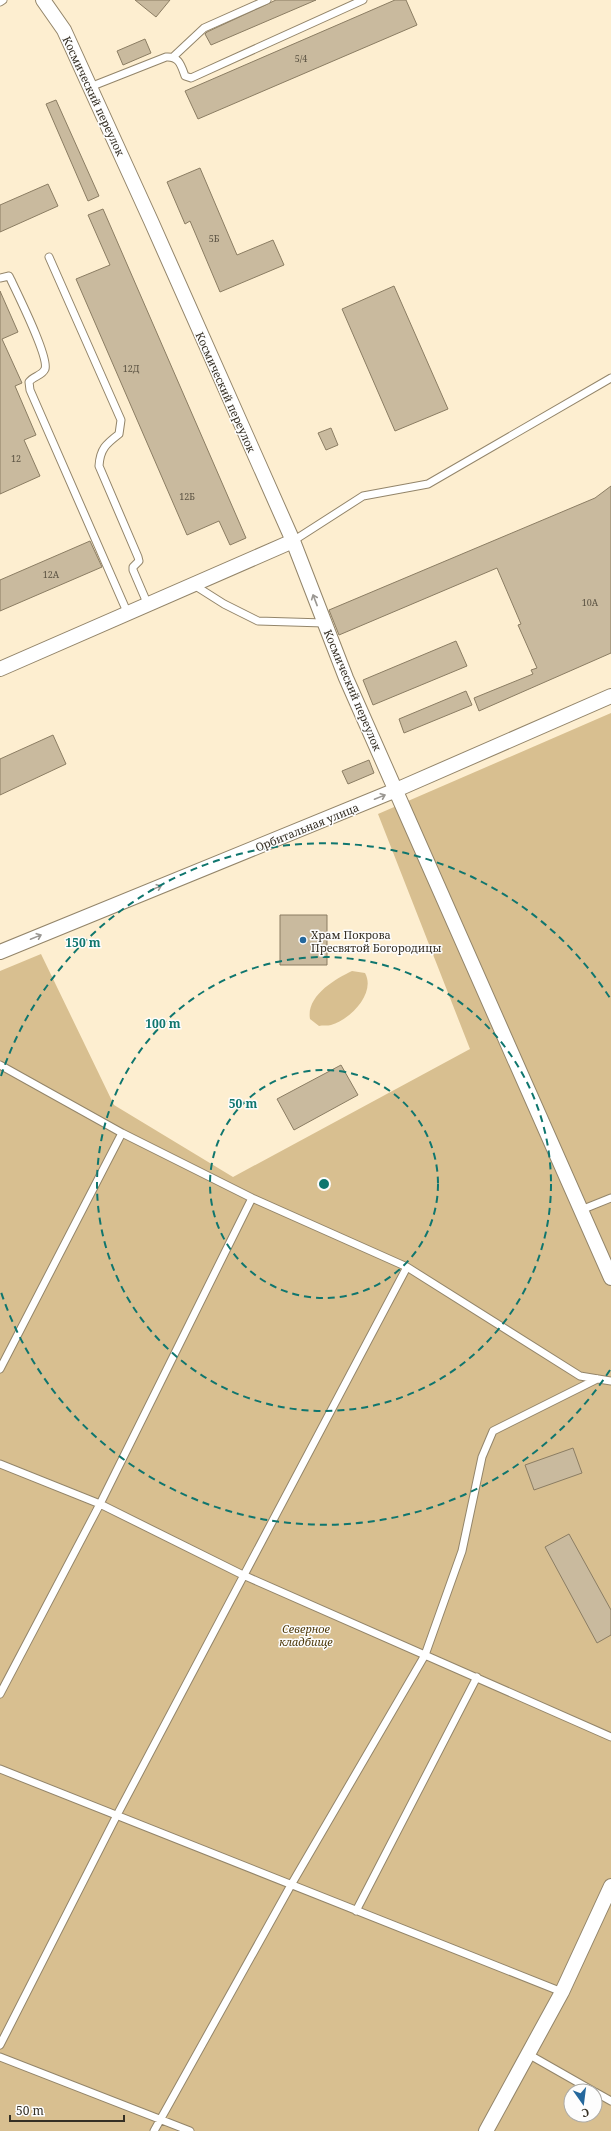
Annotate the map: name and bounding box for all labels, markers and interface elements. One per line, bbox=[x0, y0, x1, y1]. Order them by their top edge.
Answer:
street label: Космический переулок bbox=[60, 34, 129, 159]
house number: 5/4 bbox=[295, 52, 307, 65]
house number: 5Б bbox=[209, 232, 220, 245]
street label: Космический переулок bbox=[193, 329, 260, 455]
house number: 12Д bbox=[123, 362, 140, 375]
house number: 12 bbox=[11, 452, 21, 465]
house number: 12Б bbox=[179, 490, 195, 503]
house number: 12А bbox=[43, 568, 60, 581]
one-way arrow bbox=[311, 594, 319, 606]
house number: 10А bbox=[582, 596, 599, 609]
street label: Космический переулок bbox=[321, 627, 386, 753]
one-way arrow bbox=[374, 792, 386, 800]
street label: Орбитальная улица bbox=[253, 799, 361, 855]
one-way arrow bbox=[150, 884, 162, 892]
place label: Храм Покрова Пресвятой Богородицы bbox=[311, 927, 442, 955]
one-way arrow bbox=[30, 933, 42, 941]
text: 150 m bbox=[65, 934, 101, 951]
marker: Храм Покрова Пресвятой Богородицы bbox=[298, 935, 308, 945]
text: 100 m bbox=[145, 1015, 181, 1032]
text: 50 m bbox=[229, 1095, 257, 1112]
centre of rings bbox=[317, 1177, 331, 1191]
park label: Северное кладбище bbox=[279, 1621, 333, 1649]
north arrow bbox=[563, 2083, 603, 2123]
scale bar bbox=[10, 2097, 124, 2123]
text: 50 m bbox=[16, 2102, 44, 2119]
text: С bbox=[580, 2105, 591, 2121]

